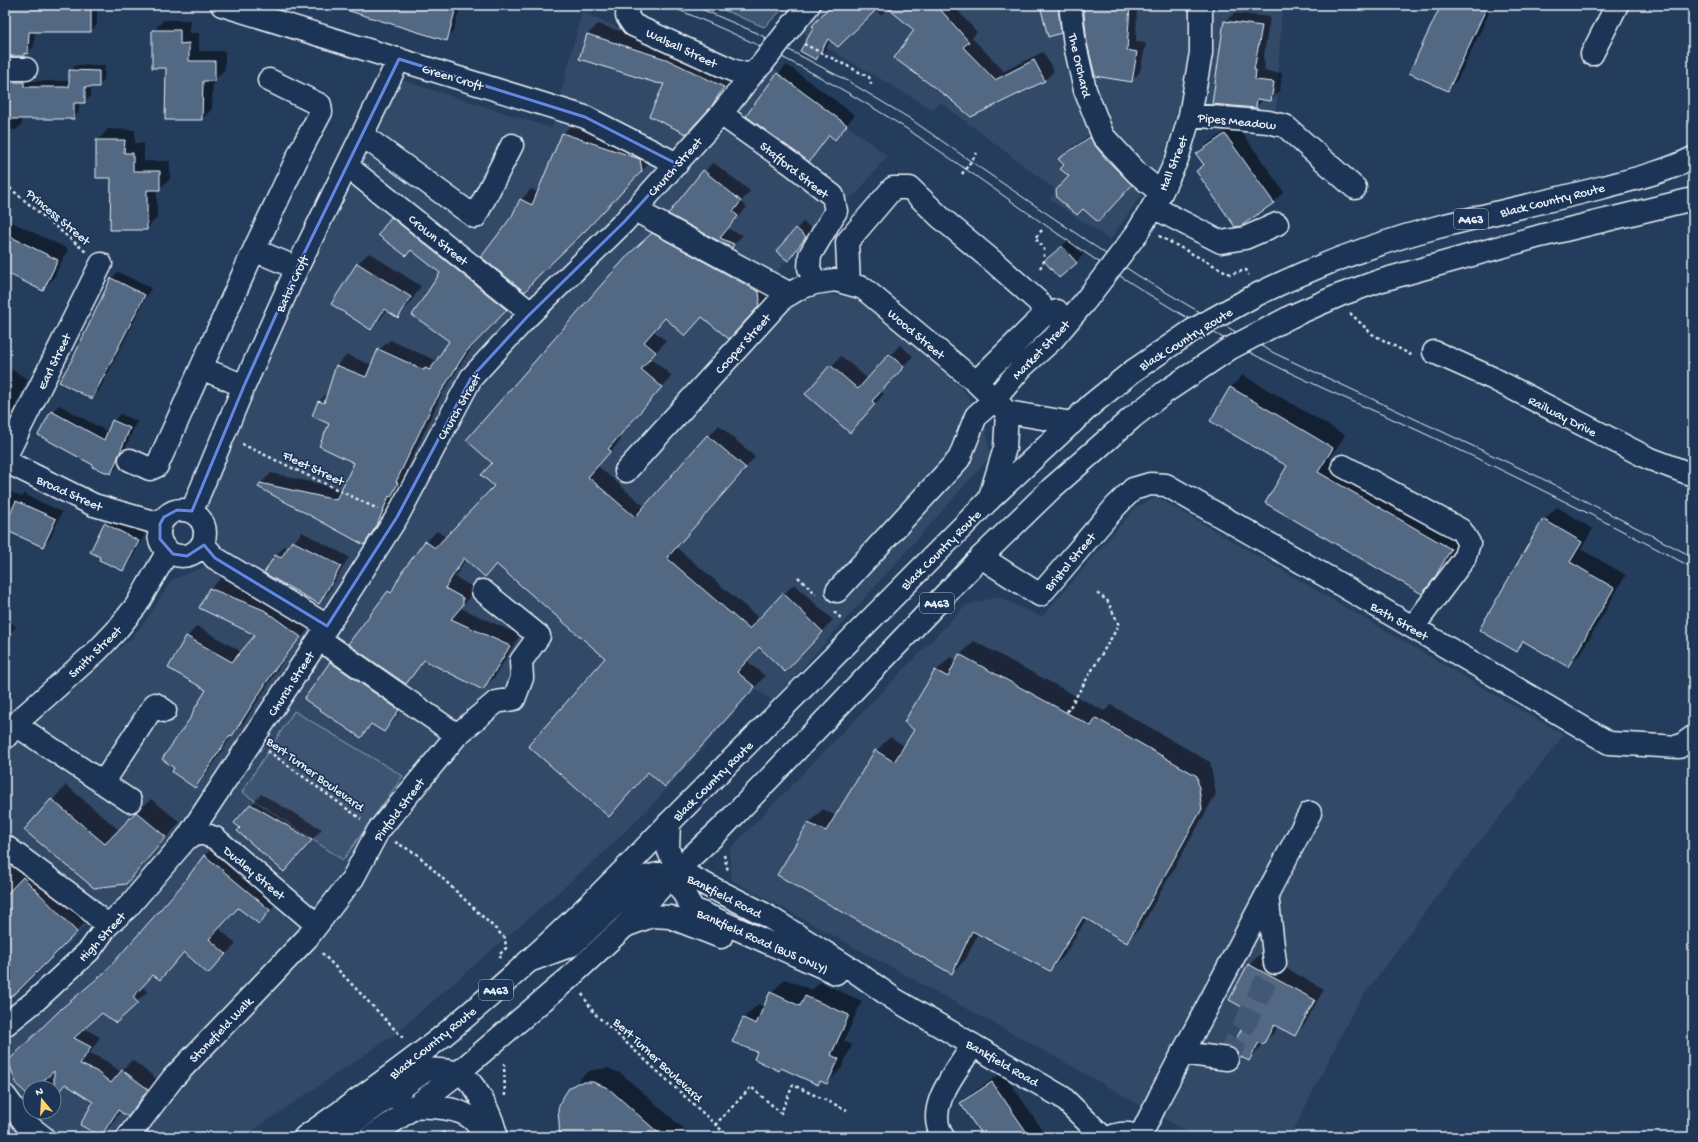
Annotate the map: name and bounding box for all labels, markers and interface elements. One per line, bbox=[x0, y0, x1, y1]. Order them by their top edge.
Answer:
street label: Walsall Street bbox=[643, 26, 720, 73]
street label: The Orchard bbox=[1064, 31, 1093, 100]
street label: Green Croft bbox=[420, 62, 486, 95]
street label: Pipes Meadow bbox=[1196, 111, 1276, 134]
street label: Hall Street bbox=[1156, 133, 1193, 194]
street label: Church Street bbox=[646, 134, 707, 200]
street label: Stafford Street bbox=[756, 139, 832, 204]
street label: Black Country Route bbox=[1498, 181, 1607, 222]
street label: Princess Street bbox=[21, 186, 94, 250]
road number: A463 bbox=[1454, 209, 1488, 229]
street label: Crown Street bbox=[405, 212, 472, 271]
street label: Batch Croft bbox=[273, 252, 314, 316]
street label: Black Country Route bbox=[1136, 305, 1236, 375]
street label: Wood Street bbox=[884, 307, 948, 364]
street label: Cooper Street bbox=[713, 310, 776, 378]
street label: Market Street bbox=[1010, 317, 1075, 383]
street label: Earl Street bbox=[35, 330, 76, 393]
street label: Church Street bbox=[435, 370, 486, 443]
street label: Railway Drive bbox=[1525, 394, 1599, 441]
street label: Fleet Street bbox=[279, 448, 348, 491]
street label: Broad Street bbox=[33, 473, 106, 516]
street label: Black Country Route bbox=[898, 507, 985, 595]
street label: Bristol Street bbox=[1042, 529, 1101, 596]
road number: A463 bbox=[920, 593, 954, 613]
street label: Bath Street bbox=[1366, 599, 1432, 645]
street label: Smith Street bbox=[66, 623, 127, 682]
street label: Church Street bbox=[266, 648, 319, 719]
street label: Bert Turner Boulevard bbox=[262, 734, 367, 816]
street label: Black Country Route bbox=[670, 738, 757, 826]
street label: Pinfold Street bbox=[371, 775, 430, 846]
street label: Dudley Street bbox=[219, 843, 289, 905]
street label: Bankfield Road bbox=[683, 872, 765, 923]
street label: Bankfield Road (BUS ONLY) bbox=[693, 906, 830, 978]
street label: High Street bbox=[76, 909, 131, 966]
road number: A463 bbox=[479, 980, 513, 1000]
street label: Stonefield Walk bbox=[187, 994, 258, 1067]
street label: Black Country Route bbox=[386, 1004, 480, 1084]
street label: Bert Turner Boulevard bbox=[609, 1015, 706, 1107]
street label: Bankfield Road bbox=[962, 1037, 1042, 1092]
north arrow bbox=[22, 1080, 62, 1120]
text: N bbox=[34, 1086, 45, 1099]

